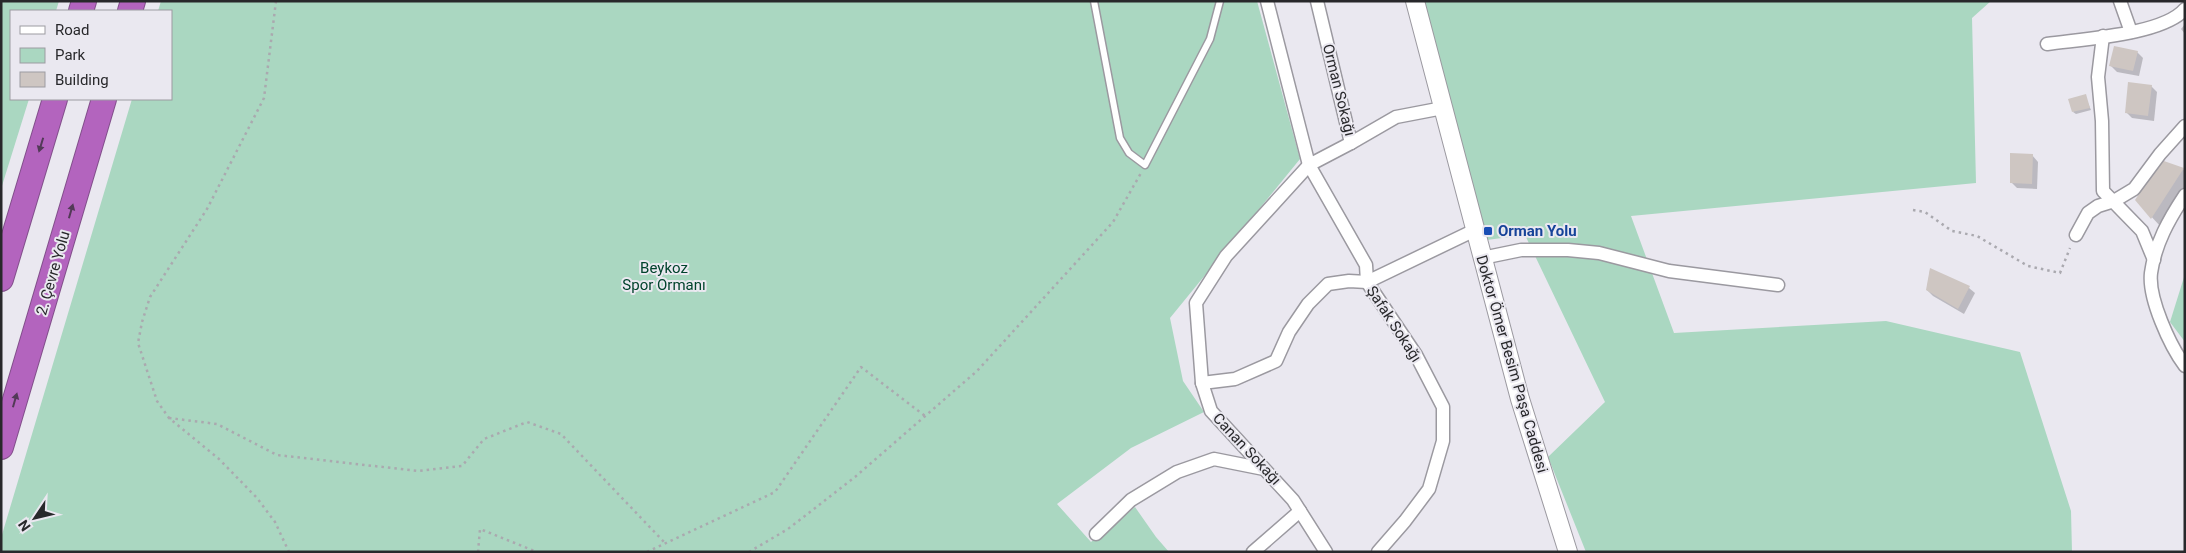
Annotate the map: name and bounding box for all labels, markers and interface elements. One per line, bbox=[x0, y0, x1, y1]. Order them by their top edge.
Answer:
legend bbox=[10, 10, 172, 100]
text: Road bbox=[55, 21, 89, 39]
street label: Orman Sokağı bbox=[1319, 42, 1359, 138]
text: Park bbox=[55, 46, 86, 64]
text: Building bbox=[55, 71, 109, 89]
one-way arrow bbox=[36, 138, 44, 153]
one-way arrow bbox=[67, 203, 75, 218]
place label: Orman Yolu bbox=[1498, 222, 1577, 240]
marker: Orman Yolu bbox=[1482, 225, 1494, 237]
street label: 2. Çevre Yolu bbox=[32, 229, 74, 317]
street label: Doktor Ömer Besim Paşa Caddesi bbox=[1472, 253, 1552, 475]
park label: Beykoz Spor Ormanı bbox=[622, 259, 706, 294]
street label: Şafak Sokağı bbox=[1363, 283, 1425, 365]
one-way arrow bbox=[11, 393, 19, 408]
street label: Canan Sokağı bbox=[1209, 409, 1285, 489]
north arrow bbox=[10, 493, 60, 543]
text: N bbox=[15, 517, 34, 534]

